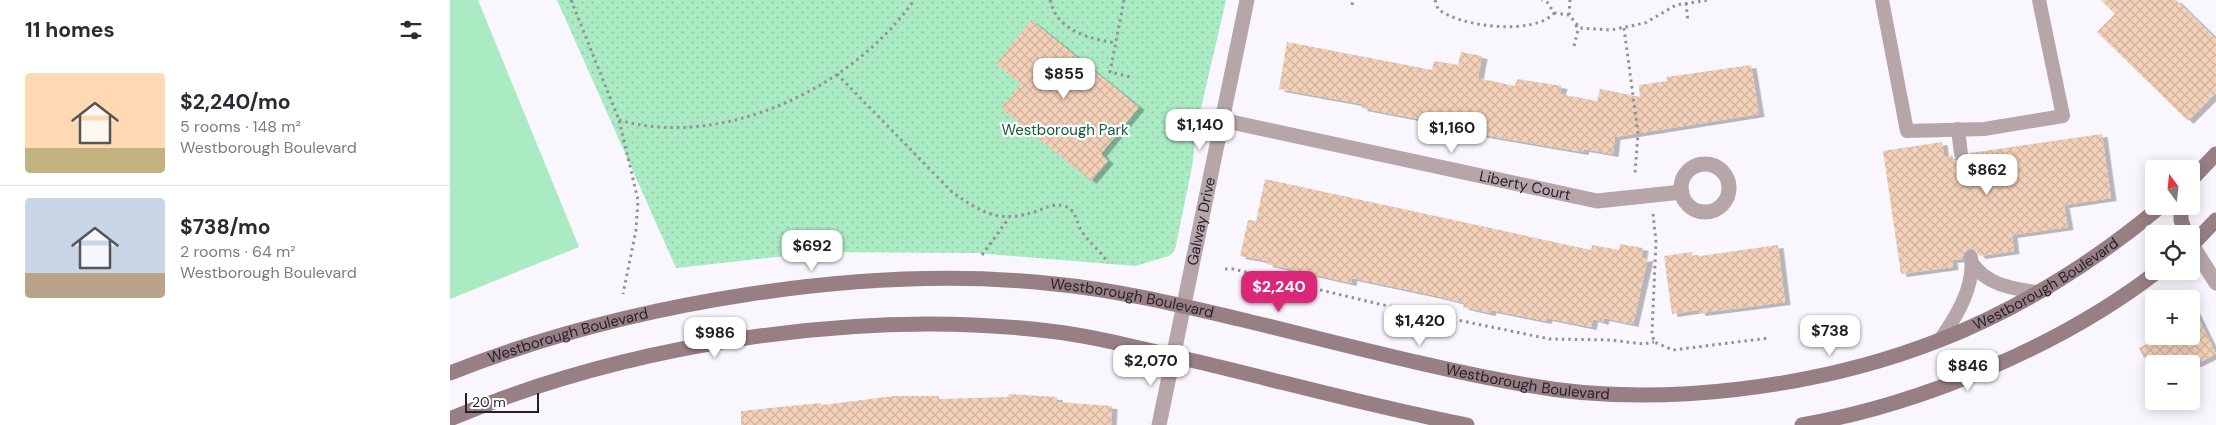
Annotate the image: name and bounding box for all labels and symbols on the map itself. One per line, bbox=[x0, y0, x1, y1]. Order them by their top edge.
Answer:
pin: $855 bbox=[1034, 58, 1094, 100]
pin: $1,140 bbox=[1159, 108, 1241, 151]
pin: $1,160 bbox=[1411, 112, 1493, 154]
park label: Westborough Park bbox=[1001, 120, 1129, 140]
pin: $862 bbox=[1957, 154, 2017, 196]
north arrow bbox=[2145, 160, 2200, 215]
street label: Liberty Court bbox=[1477, 166, 1573, 205]
street label: Galway Drive bbox=[1182, 175, 1220, 267]
pin: $692 bbox=[782, 230, 842, 272]
street label: Westborough Boulevard bbox=[1970, 233, 2122, 335]
pin: $2,240 bbox=[1238, 270, 1320, 313]
street label: Westborough Boulevard bbox=[1049, 274, 1216, 323]
street label: Westborough Boulevard bbox=[485, 303, 650, 368]
pin: $1,420 bbox=[1379, 304, 1461, 347]
pin: $738 bbox=[1800, 314, 1860, 357]
pin: $986 bbox=[685, 316, 745, 359]
pin: $2,070 bbox=[1110, 344, 1192, 387]
pin: $846 bbox=[1938, 350, 1998, 392]
street label: Westborough Boulevard bbox=[1444, 359, 1610, 404]
scale bar bbox=[465, 390, 539, 413]

